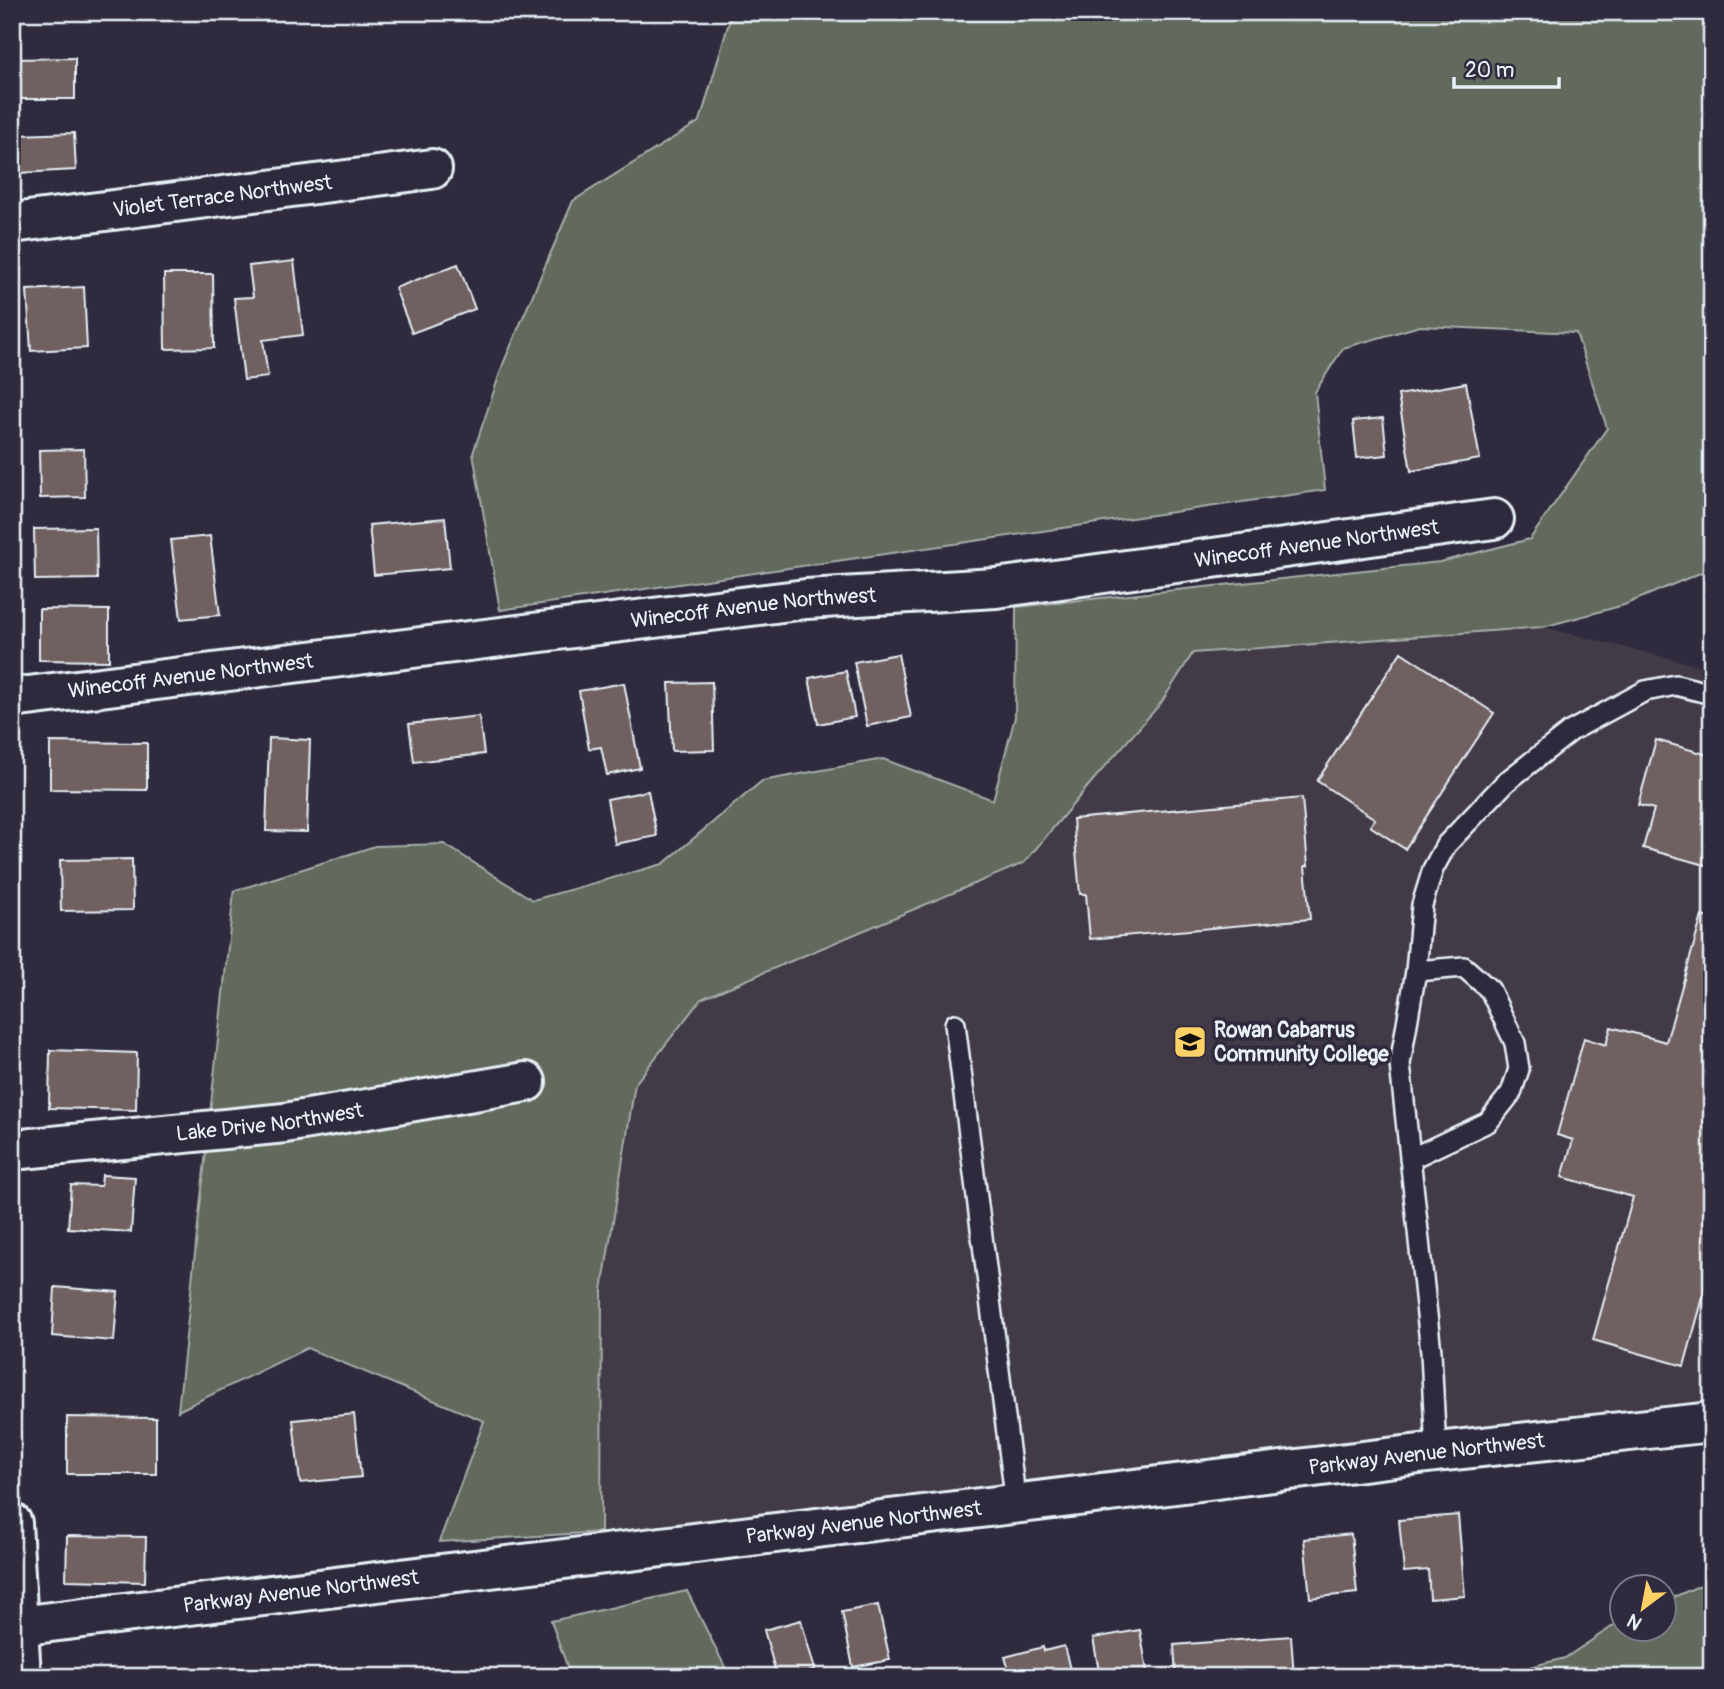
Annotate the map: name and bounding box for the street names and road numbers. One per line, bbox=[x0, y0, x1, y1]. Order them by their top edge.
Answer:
street label: Violet Terrace Northwest bbox=[111, 169, 334, 224]
street label: Winecoff Avenue Northwest bbox=[1192, 514, 1441, 574]
street label: Winecoff Avenue Northwest bbox=[629, 582, 877, 635]
street label: Winecoff Avenue Northwest bbox=[67, 647, 315, 705]
street label: Lake Drive Northwest bbox=[175, 1097, 366, 1148]
street label: Parkway Avenue Northwest bbox=[1307, 1427, 1546, 1482]
street label: Parkway Avenue Northwest bbox=[744, 1495, 984, 1551]
street label: Parkway Avenue Northwest bbox=[182, 1564, 421, 1620]

